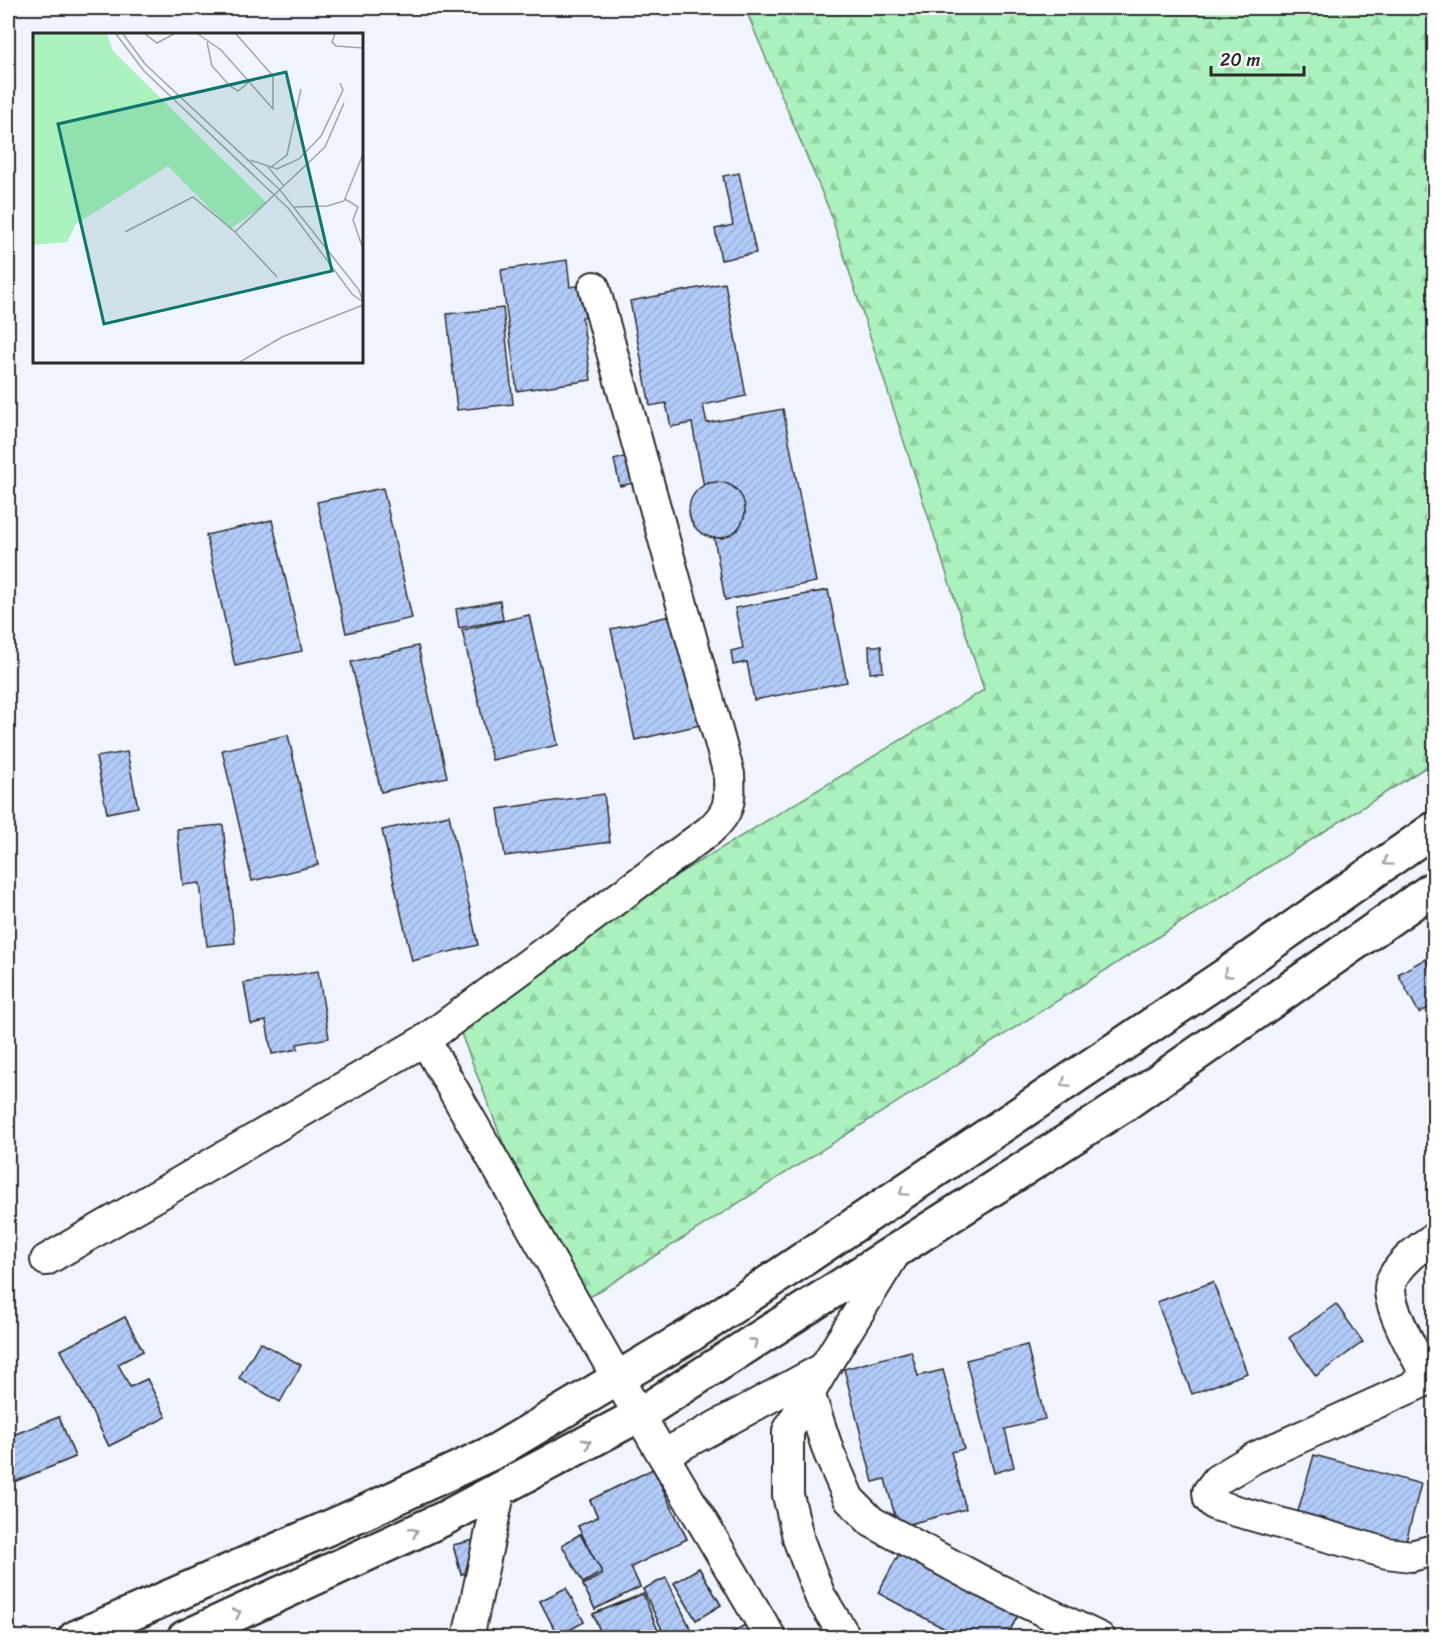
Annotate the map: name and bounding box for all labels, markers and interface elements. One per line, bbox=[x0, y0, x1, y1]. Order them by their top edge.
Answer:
inset map bbox=[33, 33, 363, 363]
scale bar bbox=[1211, 39, 1304, 77]
text: 20 m bbox=[1220, 44, 1260, 76]
one-way arrow bbox=[1382, 855, 1393, 866]
one-way arrow bbox=[1222, 967, 1233, 978]
one-way arrow bbox=[1061, 1076, 1072, 1087]
one-way arrow bbox=[899, 1185, 910, 1196]
one-way arrow bbox=[748, 1337, 758, 1349]
one-way arrow bbox=[581, 1438, 592, 1450]
one-way arrow bbox=[408, 1527, 419, 1539]
one-way arrow bbox=[230, 1609, 241, 1621]

